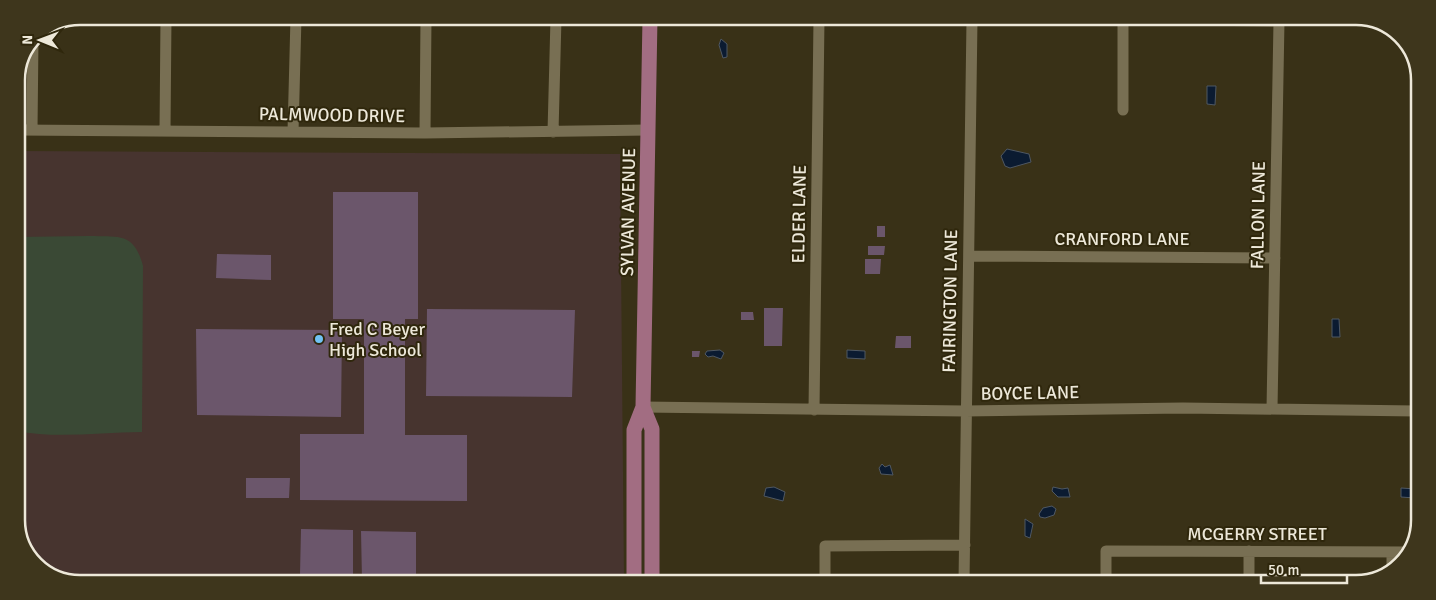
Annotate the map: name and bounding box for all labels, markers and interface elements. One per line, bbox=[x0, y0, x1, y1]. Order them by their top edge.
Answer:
north arrow bbox=[15, 15, 65, 65]
text: N bbox=[19, 35, 36, 45]
street label: PALMWOOD DRIVE bbox=[259, 103, 405, 127]
street label: SYLVAN AVENUE bbox=[616, 148, 640, 276]
street label: FALLON LANE bbox=[1246, 161, 1270, 269]
street label: ELDER LANE bbox=[787, 164, 811, 264]
street label: CRANFORD LANE bbox=[1054, 228, 1190, 250]
street label: FAIRINGTON LANE bbox=[938, 229, 962, 373]
place label: Fred C Beyer High School bbox=[329, 318, 425, 361]
marker: Fred C Beyer High School bbox=[313, 333, 325, 345]
street label: BOYCE LANE bbox=[980, 381, 1080, 405]
street label: MCGERRY STREET bbox=[1187, 523, 1327, 545]
scale bar bbox=[1261, 552, 1347, 584]
text: 50 m bbox=[1268, 561, 1299, 579]

